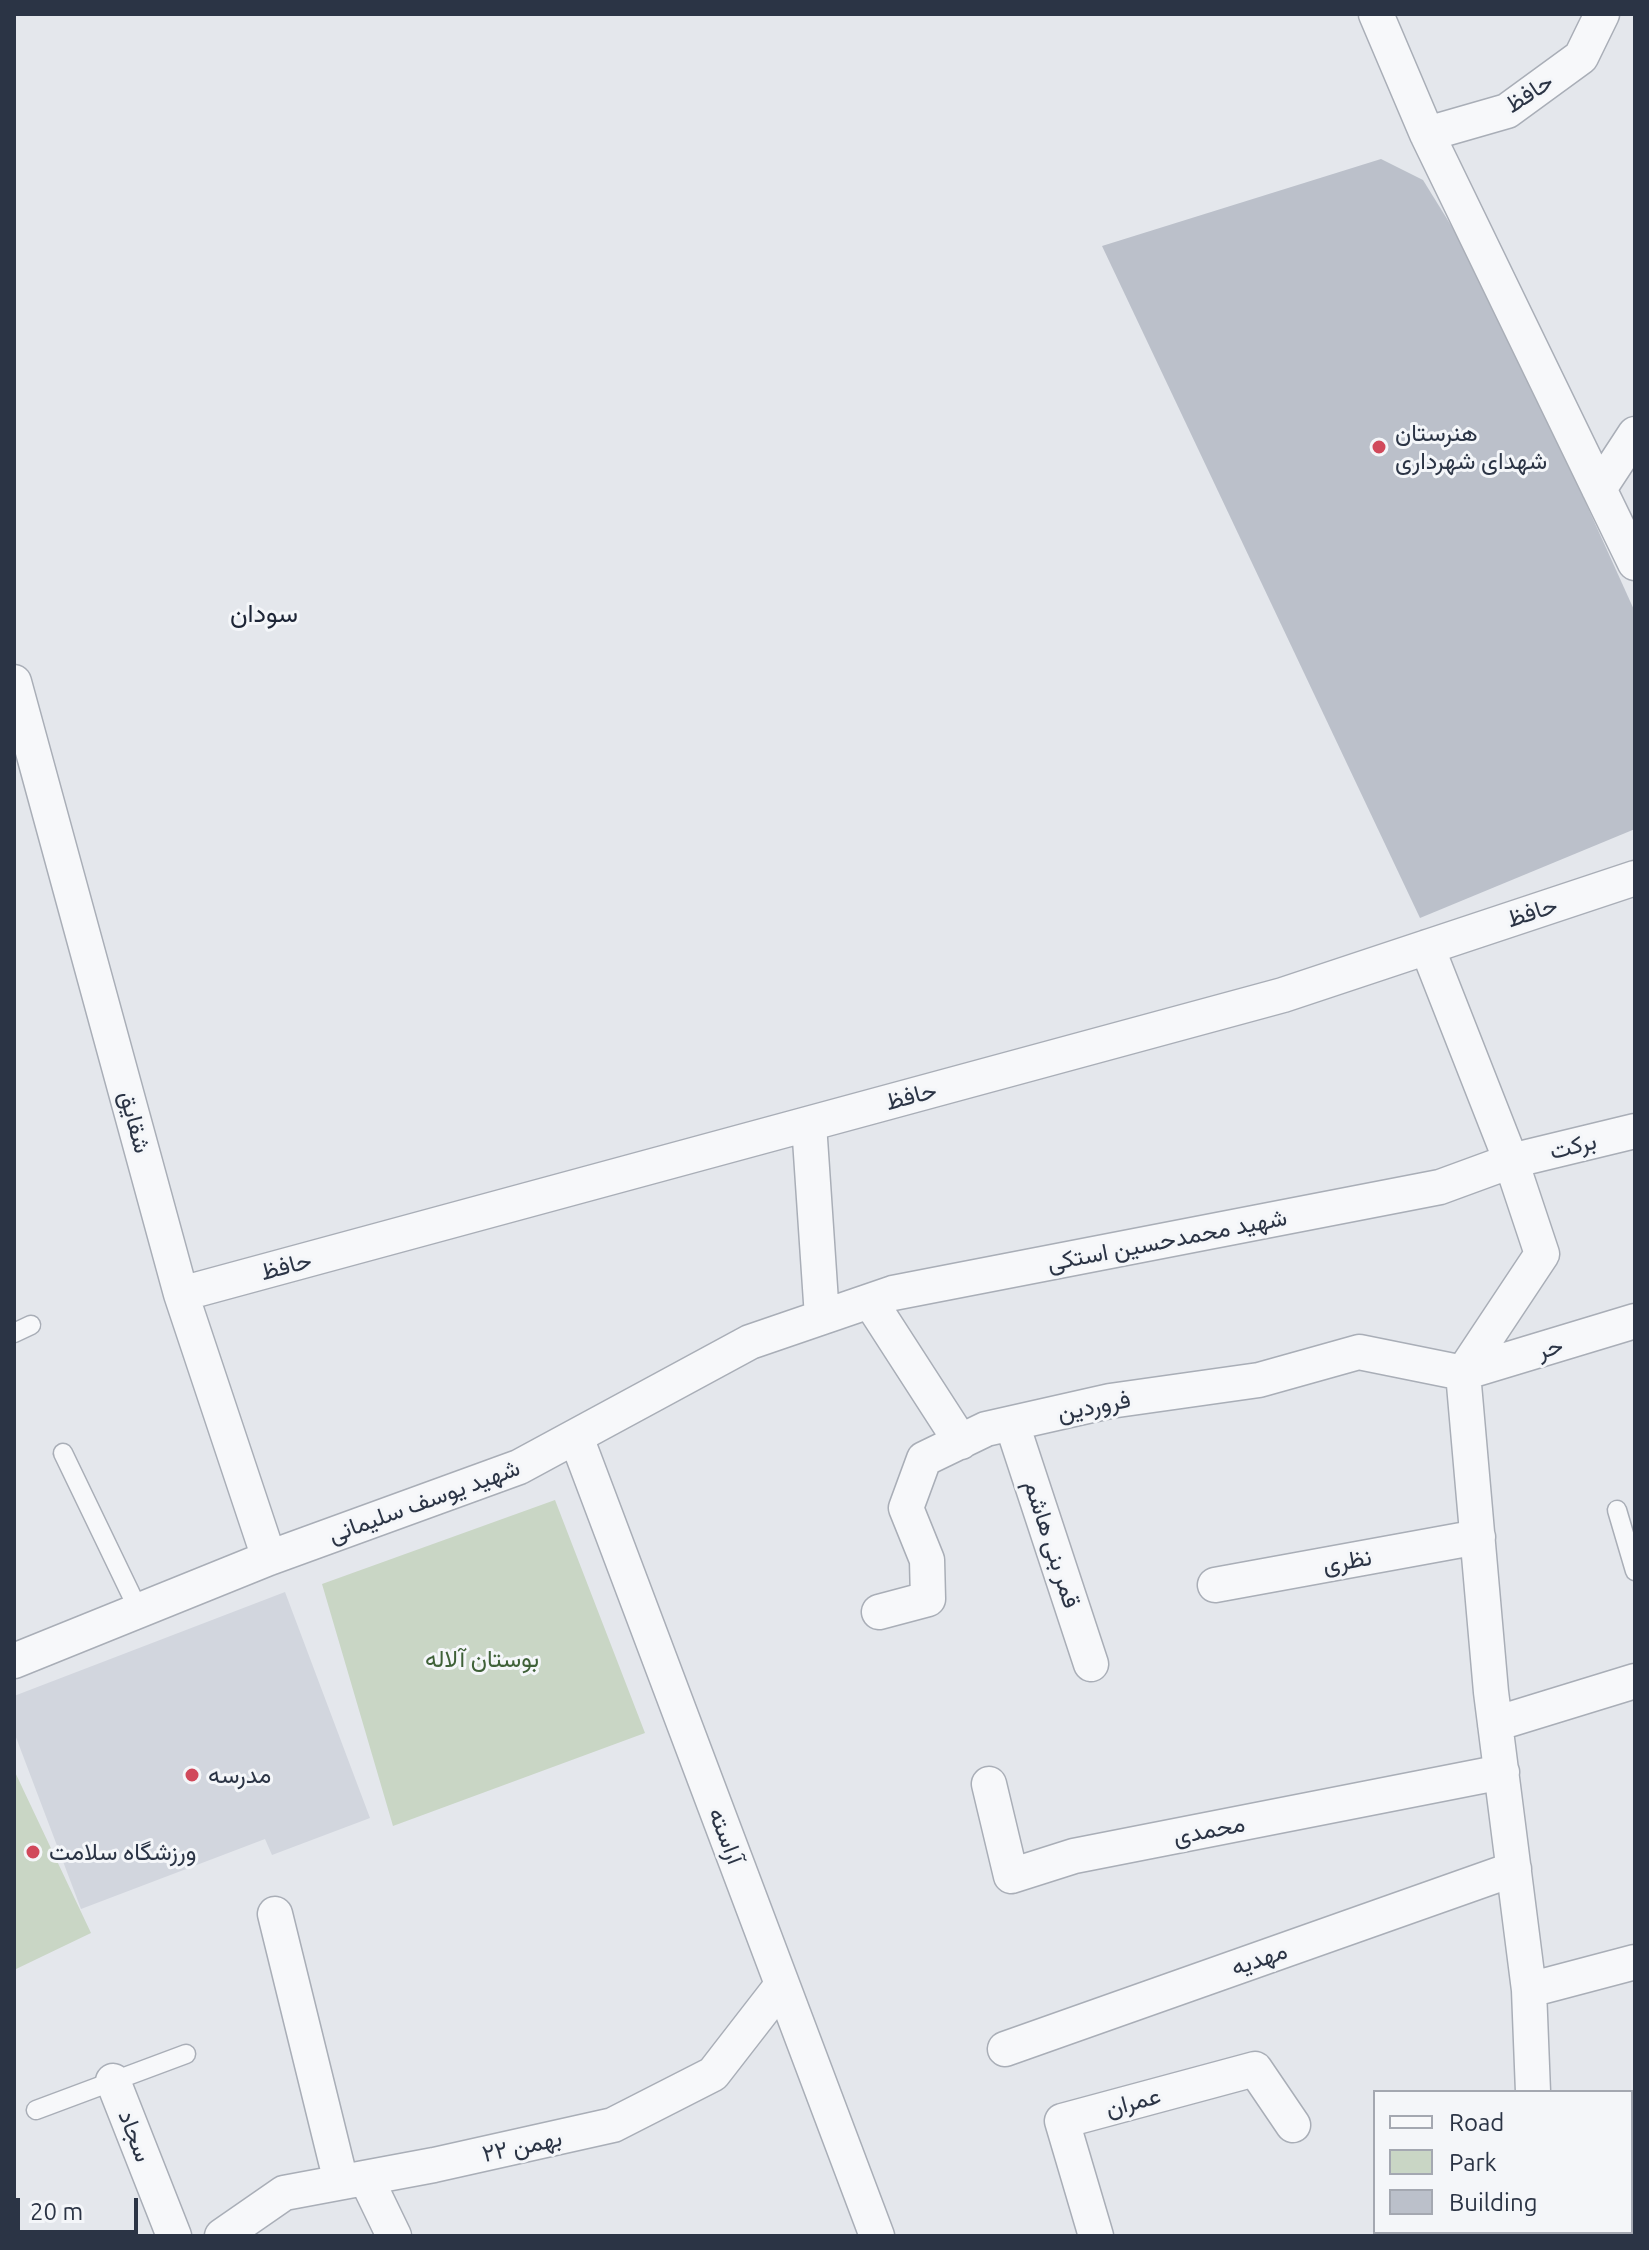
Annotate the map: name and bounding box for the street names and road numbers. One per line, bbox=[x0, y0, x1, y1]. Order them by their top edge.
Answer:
street label: حافظ bbox=[1499, 67, 1559, 119]
street label: حافظ bbox=[1503, 890, 1561, 934]
street label: حافظ bbox=[882, 1075, 940, 1117]
street label: شقایق bbox=[113, 1088, 157, 1156]
street label: برکت bbox=[1547, 1126, 1599, 1166]
street label: شهید محمدحسین استکی bbox=[1045, 1203, 1289, 1277]
street label: حافظ bbox=[257, 1245, 315, 1287]
street label: حر bbox=[1534, 1331, 1566, 1365]
street label: فروردین bbox=[1055, 1385, 1133, 1427]
street label: شهید یوسف سلیمانی bbox=[324, 1453, 524, 1549]
street label: قمر بنی هاشم bbox=[1018, 1476, 1086, 1612]
street label: نظری bbox=[1320, 1543, 1374, 1579]
street label: آراسته bbox=[702, 1804, 750, 1868]
street label: محمدی bbox=[1171, 1809, 1247, 1851]
street label: مهدیه bbox=[1227, 1936, 1291, 1982]
street label: عمران bbox=[1102, 2081, 1164, 2123]
street label: سجاد bbox=[112, 2106, 158, 2166]
street label: ۲۲ بهمن bbox=[480, 2124, 564, 2168]

